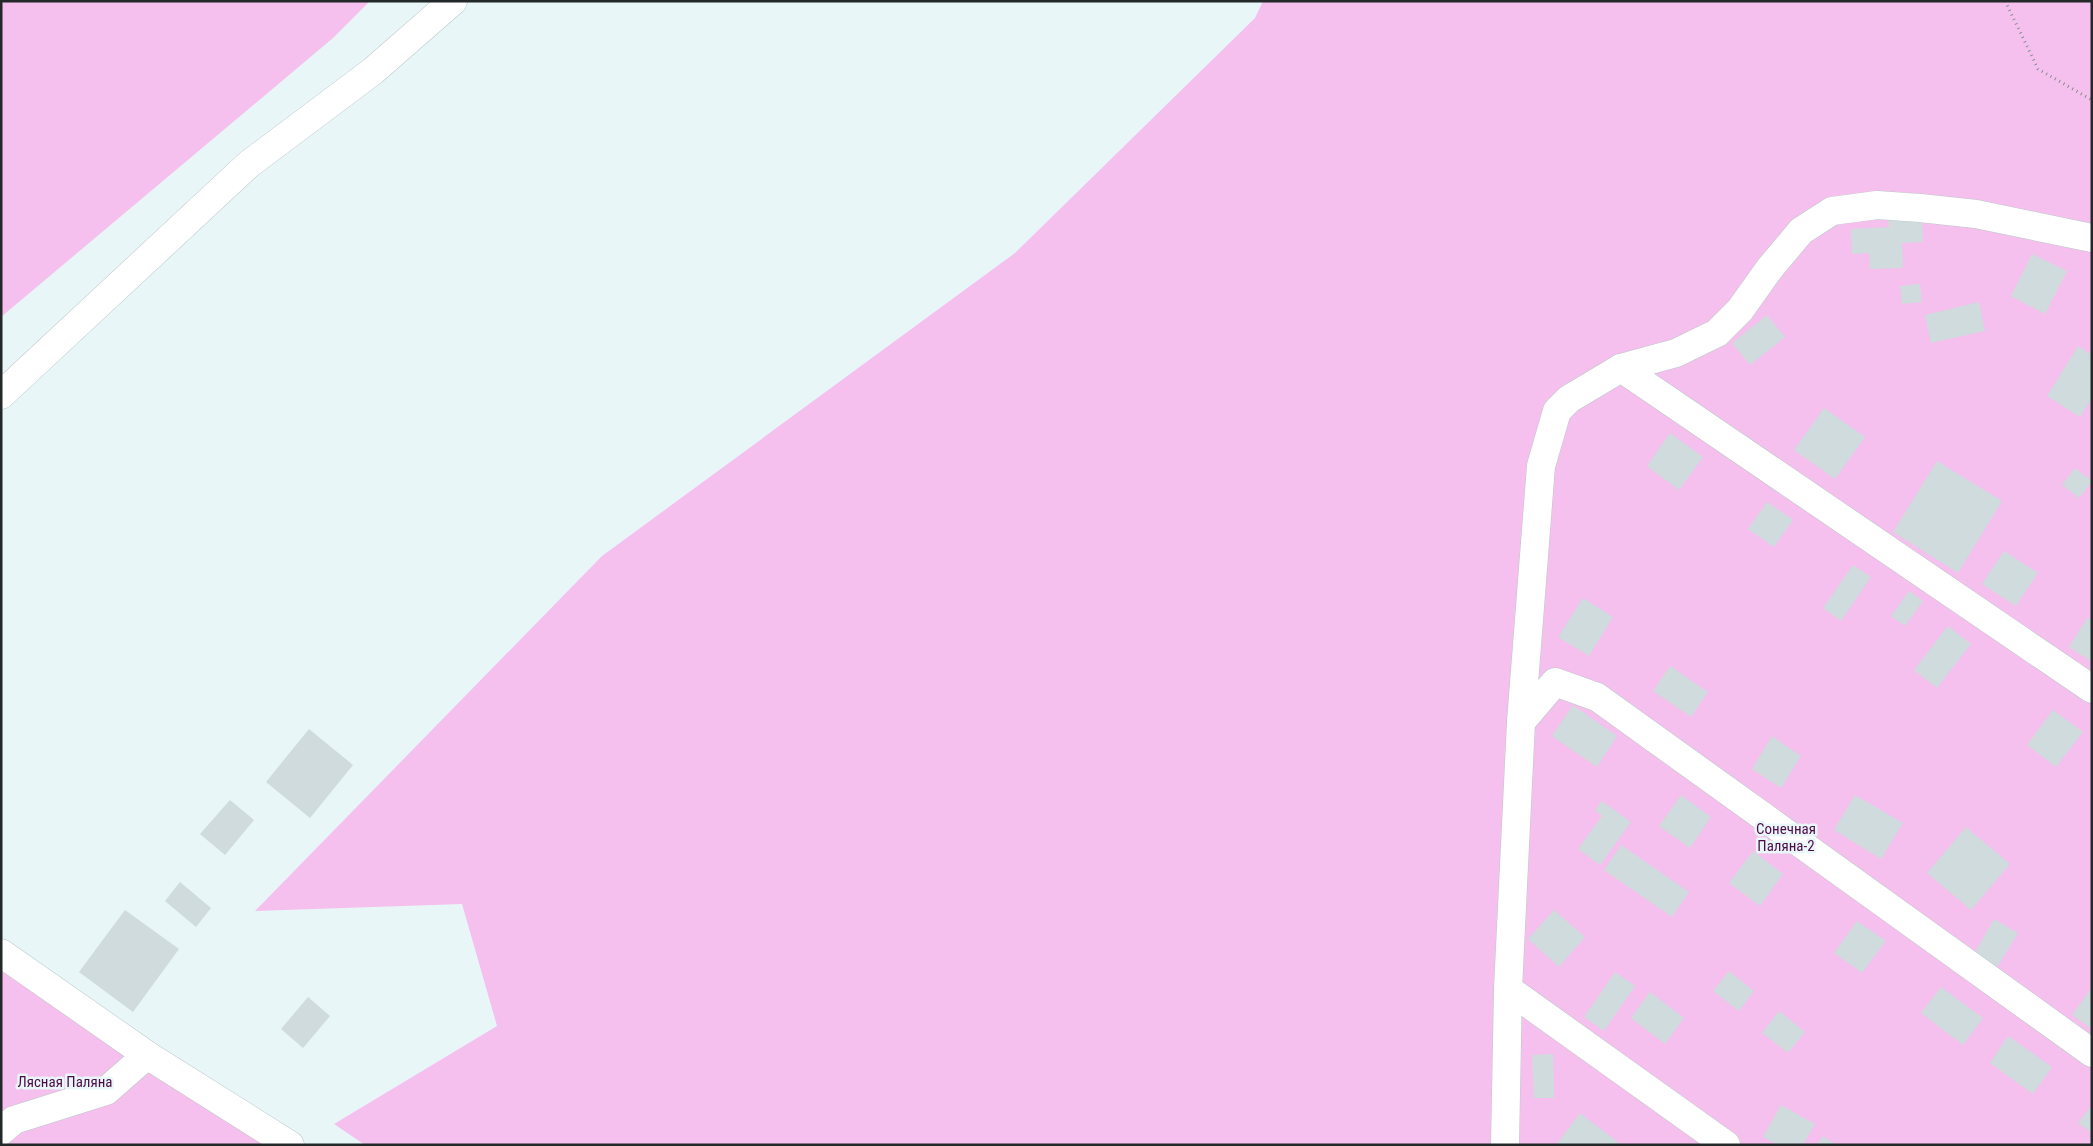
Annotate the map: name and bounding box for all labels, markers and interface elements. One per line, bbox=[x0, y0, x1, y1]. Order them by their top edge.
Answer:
park label: Сонечная Паляна-2 bbox=[1756, 820, 1816, 855]
park label: Лясная Паляна bbox=[17, 1073, 113, 1091]

